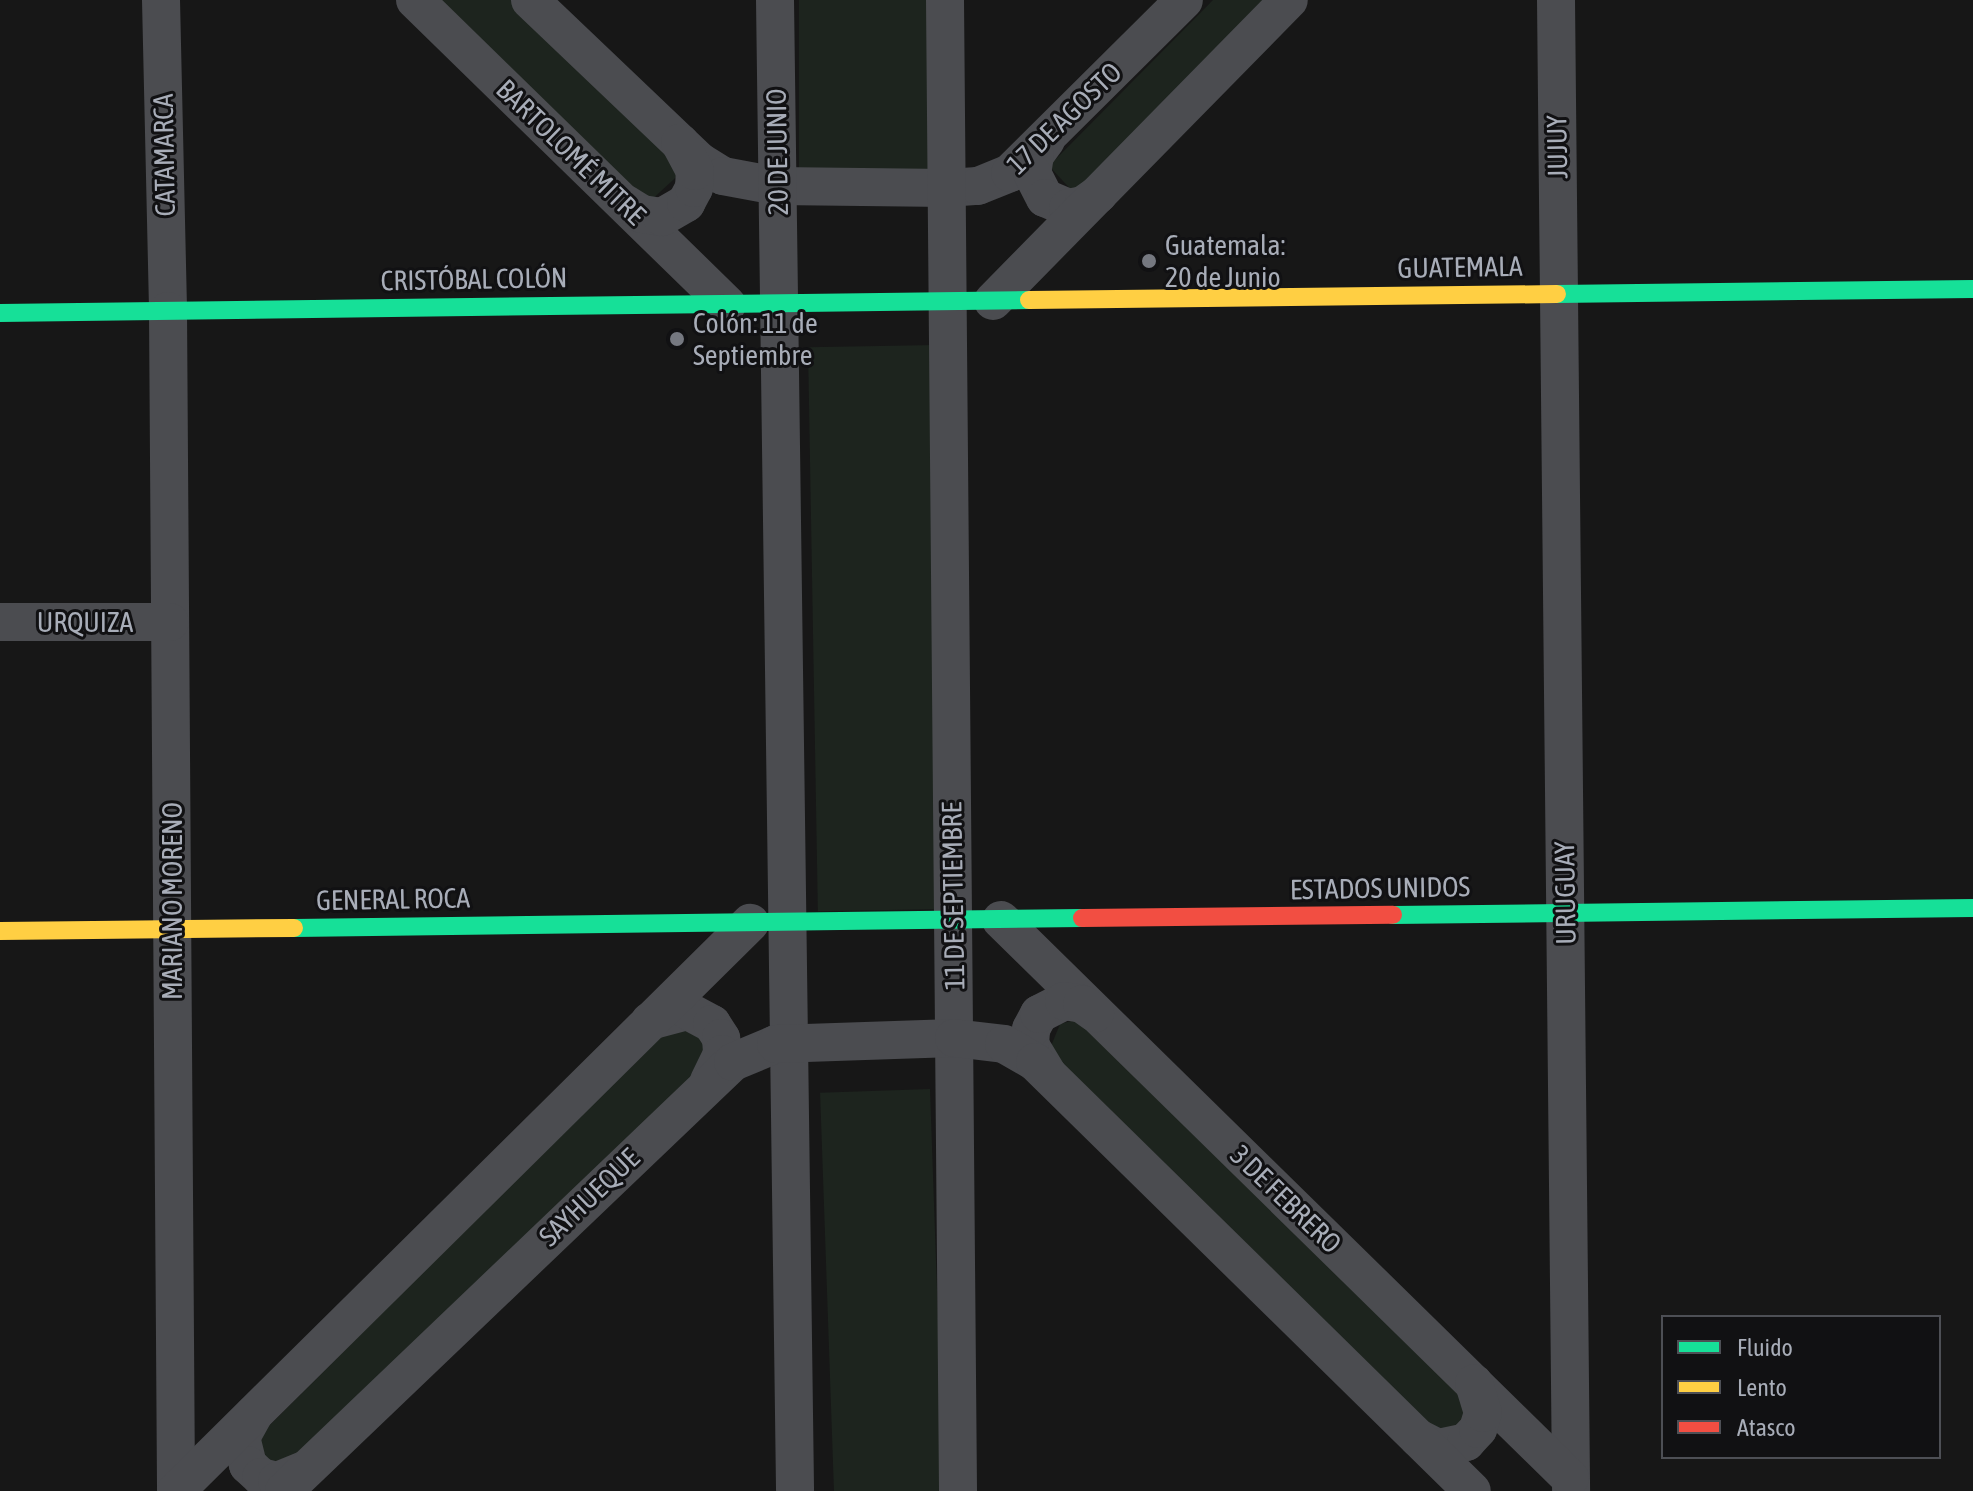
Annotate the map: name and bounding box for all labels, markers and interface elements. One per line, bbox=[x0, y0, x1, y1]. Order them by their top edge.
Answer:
street label: 17 DE AGOSTO bbox=[1000, 55, 1128, 181]
street label: BARTOLOMÉ MITRE bbox=[489, 72, 653, 232]
street label: 20 DE JUNIO bbox=[759, 88, 795, 216]
street label: CATAMARCA bbox=[146, 93, 182, 217]
street label: JUJUY bbox=[1540, 115, 1574, 179]
place label: Guatemala: 20 de Junio bbox=[1165, 228, 1285, 294]
street label: GUATEMALA bbox=[1397, 249, 1523, 285]
marker: Guatemala: 20 de Junio bbox=[1140, 252, 1158, 270]
street label: CRISTÓBAL COLÓN bbox=[380, 261, 568, 297]
place label: Colón: 11 de Septiembre bbox=[693, 306, 818, 372]
marker: Colón: 11 de Septiembre bbox=[668, 330, 686, 348]
street label: URQUIZA bbox=[37, 605, 133, 639]
street label: MARIANO MORENO bbox=[155, 802, 189, 1000]
street label: 11 DE SEPTIEMBRE bbox=[935, 802, 971, 990]
street label: URUGUAY bbox=[1547, 841, 1583, 945]
street label: ESTADOS UNIDOS bbox=[1290, 870, 1470, 906]
street label: GENERAL ROCA bbox=[316, 881, 470, 917]
street label: 3 DE FEBRERO bbox=[1224, 1138, 1348, 1260]
street label: SAYHUEQUE bbox=[532, 1141, 646, 1253]
legend bbox=[1661, 1315, 1941, 1459]
text: Fluido bbox=[1737, 1334, 1793, 1361]
text: Lento bbox=[1737, 1374, 1787, 1401]
text: Atasco bbox=[1737, 1414, 1795, 1441]

